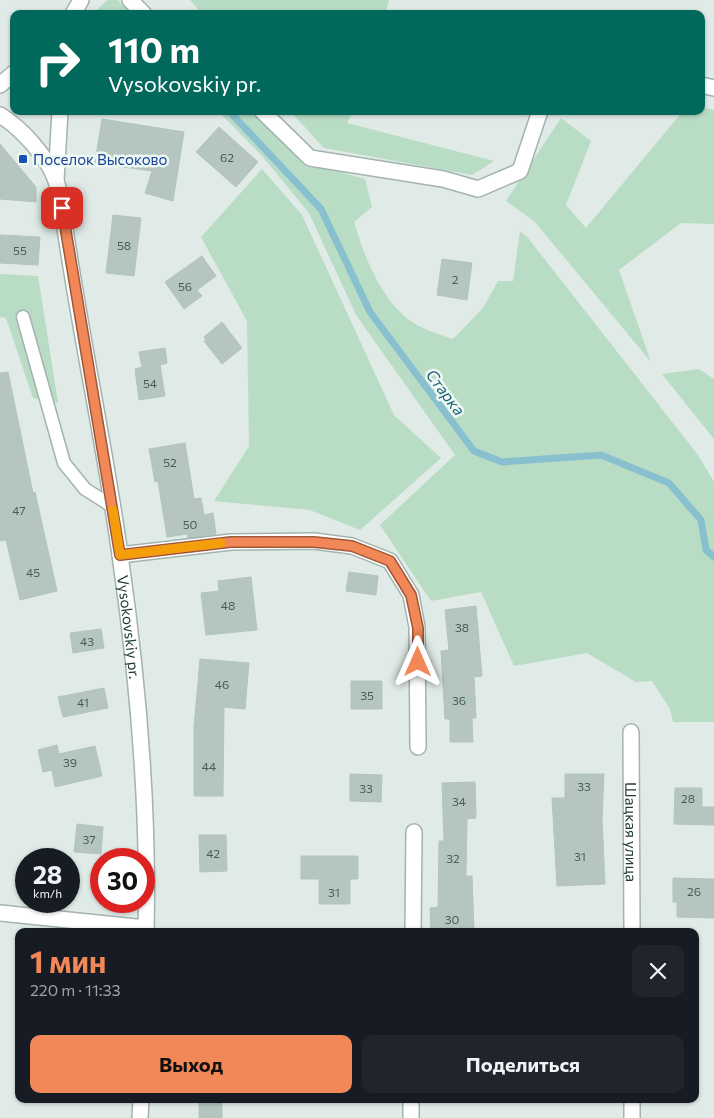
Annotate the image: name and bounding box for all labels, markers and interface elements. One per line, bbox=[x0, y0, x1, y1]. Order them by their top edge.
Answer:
text: 110 m bbox=[108, 27, 200, 70]
icon: right bbox=[25, 30, 90, 95]
text: Vysokovskiy pr. bbox=[108, 70, 261, 97]
place label: Поселок Высоково bbox=[33, 150, 168, 168]
house number: 62 bbox=[220, 150, 234, 164]
marker: Поселок Высоково bbox=[17, 153, 29, 165]
pin bbox=[41, 187, 83, 229]
icon: arrive bbox=[48, 194, 76, 222]
house number: 58 bbox=[117, 238, 131, 252]
house number: 55 bbox=[13, 243, 27, 257]
house number: 2 bbox=[452, 272, 459, 286]
house number: 56 bbox=[178, 279, 192, 293]
water label: Старка bbox=[423, 365, 469, 419]
house number: 54 bbox=[143, 376, 157, 390]
house number: 52 bbox=[163, 455, 177, 469]
house number: 47 bbox=[12, 503, 26, 517]
house number: 50 bbox=[183, 517, 198, 531]
house number: 45 bbox=[26, 565, 40, 579]
street label: Vysokovskiy pr. bbox=[114, 574, 144, 680]
house number: 48 bbox=[221, 598, 235, 612]
house number: 38 bbox=[455, 620, 469, 634]
house number: 43 bbox=[80, 634, 94, 648]
position arrow bbox=[391, 635, 443, 687]
house number: 46 bbox=[215, 677, 229, 691]
house number: 35 bbox=[360, 688, 374, 702]
house number: 36 bbox=[452, 693, 466, 707]
house number: 41 bbox=[77, 695, 89, 709]
house number: 39 bbox=[63, 755, 77, 769]
house number: 44 bbox=[202, 759, 216, 773]
house number: 33 bbox=[577, 779, 591, 793]
house number: 33 bbox=[359, 781, 373, 795]
street label: Шацкая улица bbox=[622, 782, 641, 882]
house number: 28 bbox=[681, 791, 695, 805]
house number: 34 bbox=[452, 794, 466, 808]
house number: 37 bbox=[82, 832, 96, 846]
house number: 42 bbox=[206, 846, 220, 860]
speed limit sign: 30 bbox=[90, 848, 155, 913]
house number: 31 bbox=[574, 849, 586, 863]
house number: 32 bbox=[446, 851, 460, 865]
text: 28 bbox=[33, 859, 62, 889]
house number: 26 bbox=[687, 884, 701, 898]
house number: 31 bbox=[328, 885, 340, 899]
text: km/h bbox=[33, 886, 62, 900]
house number: 30 bbox=[445, 912, 460, 926]
text: 1 мин bbox=[30, 942, 106, 979]
button: close bbox=[632, 945, 684, 997]
text: 220 m · 11:33 bbox=[30, 980, 121, 999]
button: Выход bbox=[30, 1035, 352, 1093]
button: Поделиться bbox=[362, 1035, 684, 1093]

